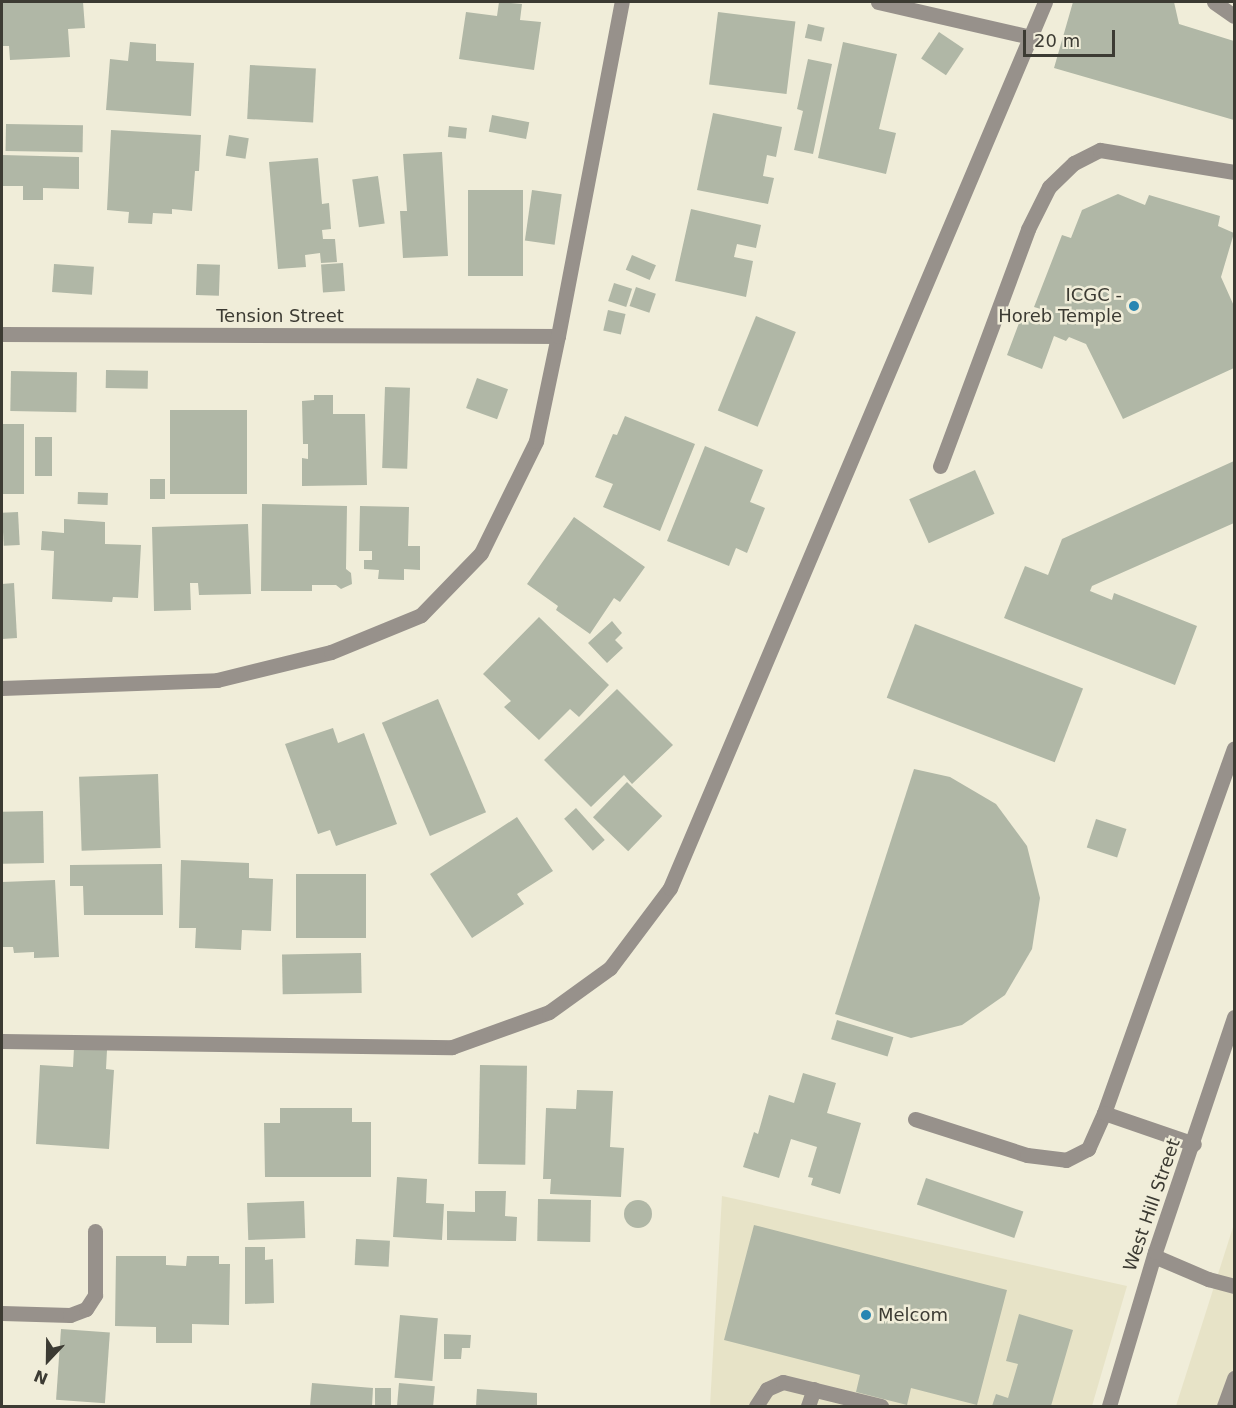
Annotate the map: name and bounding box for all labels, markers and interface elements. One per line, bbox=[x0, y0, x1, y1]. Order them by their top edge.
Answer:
scale bar bbox=[1026, 18, 1118, 56]
text: 20 m bbox=[1034, 30, 1080, 51]
place label: ICGC - Horeb Temple bbox=[998, 285, 1122, 328]
marker: ICGC - Horeb Temple bbox=[1127, 299, 1141, 313]
street label: Tension Street bbox=[216, 305, 344, 327]
street label: West Hill Street bbox=[1119, 1136, 1185, 1274]
place label: Melcom bbox=[878, 1304, 948, 1326]
marker: Melcom bbox=[859, 1308, 873, 1322]
north arrow bbox=[18, 1330, 78, 1390]
text: N bbox=[31, 1366, 51, 1388]

